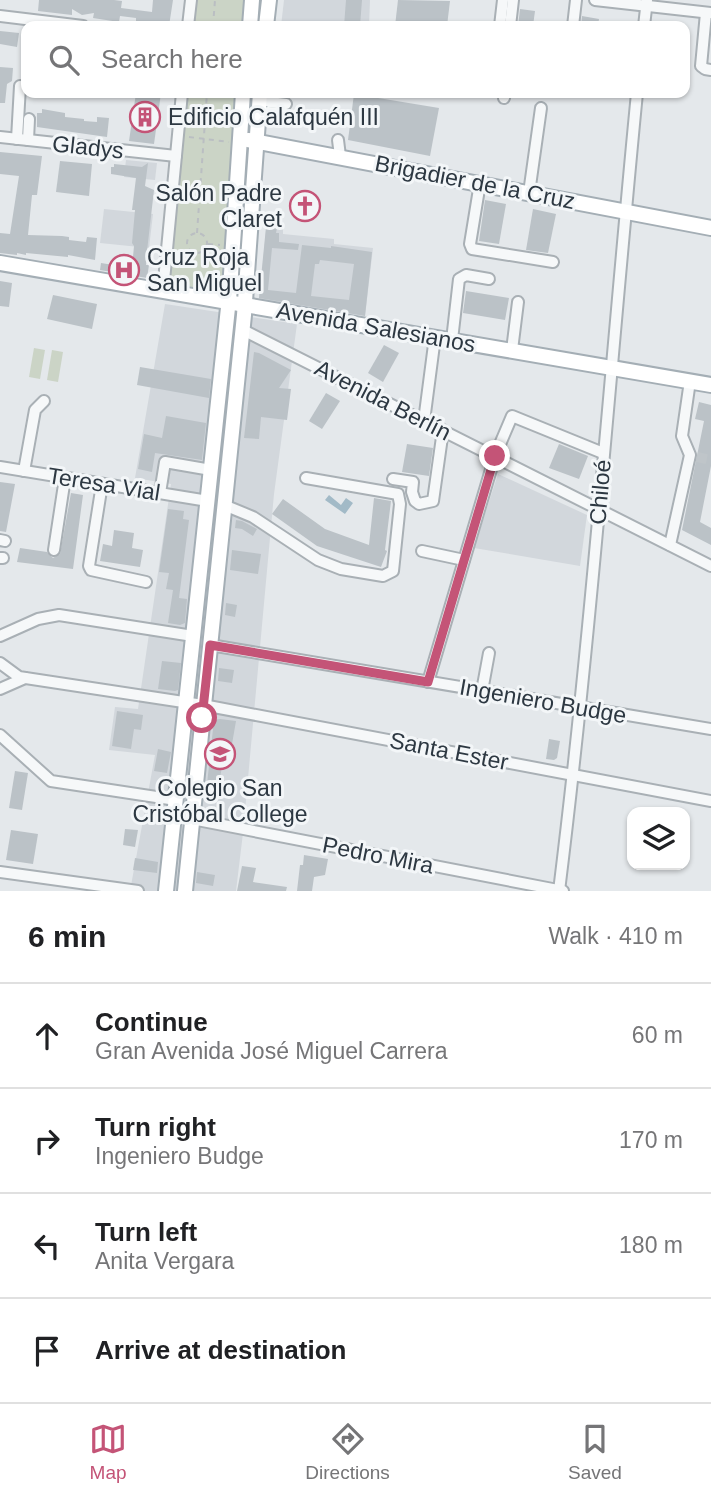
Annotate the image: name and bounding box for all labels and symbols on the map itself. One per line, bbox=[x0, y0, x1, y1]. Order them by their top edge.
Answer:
building icon: Edificio Calafquén III bbox=[128, 100, 162, 134]
place label: Edificio Calafquén III bbox=[168, 104, 379, 130]
street label: Gladys bbox=[51, 130, 125, 164]
street label: Brigadier de la Cruz bbox=[373, 150, 577, 214]
place label: Salón Padre Claret bbox=[155, 180, 283, 232]
church icon: Salón Padre Claret bbox=[288, 189, 322, 223]
place label: Cruz Roja San Miguel bbox=[147, 244, 262, 296]
hospital icon: Cruz Roja San Miguel bbox=[107, 253, 141, 287]
street label: Avenida Salesianos bbox=[274, 297, 478, 357]
street label: Avenida Berlín bbox=[311, 355, 455, 445]
route end bbox=[479, 440, 510, 471]
street label: Chiloé bbox=[584, 458, 616, 526]
street label: Teresa Vial bbox=[46, 462, 162, 506]
street label: Ingeniero Budge bbox=[458, 674, 628, 728]
route start bbox=[186, 702, 217, 733]
street label: Santa Ester bbox=[388, 727, 511, 775]
school or university icon: Colegio San Cristóbal College bbox=[203, 737, 237, 771]
place label: Colegio San Cristóbal College bbox=[132, 775, 308, 827]
street label: Pedro Mira bbox=[320, 832, 436, 879]

